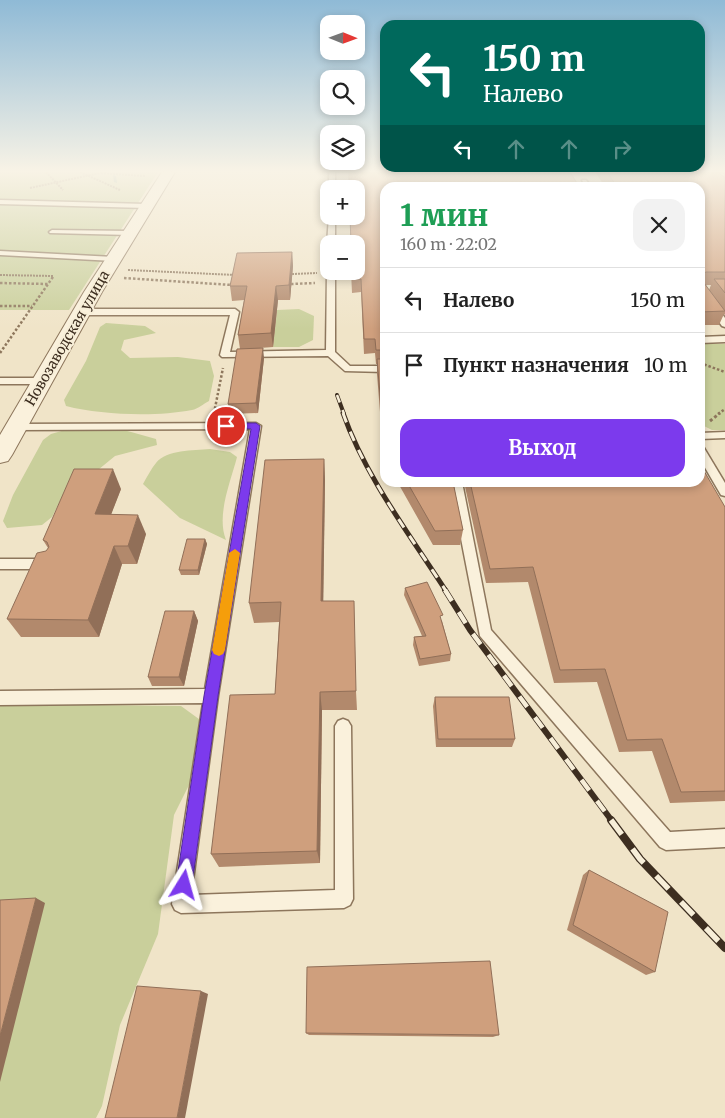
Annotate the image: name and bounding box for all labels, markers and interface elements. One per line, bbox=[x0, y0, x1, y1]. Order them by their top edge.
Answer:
north arrow bbox=[320, 15, 365, 60]
map controls bbox=[320, 15, 365, 280]
text: 150 m bbox=[483, 37, 585, 81]
icon: left bbox=[400, 40, 465, 105]
button: search bbox=[320, 70, 365, 115]
text: Налево bbox=[483, 80, 563, 108]
button: layers bbox=[320, 125, 365, 170]
icon: left bbox=[449, 135, 477, 163]
icon: ahead bbox=[502, 135, 530, 163]
icon: ahead bbox=[555, 135, 583, 163]
icon: right bbox=[608, 135, 636, 163]
button: + bbox=[320, 180, 365, 225]
text: 1 мин bbox=[400, 196, 488, 234]
button: close bbox=[633, 199, 685, 251]
text: 160 m · 22:02 bbox=[400, 234, 497, 254]
button: − bbox=[320, 235, 365, 280]
street label: Новозаводская улица bbox=[21, 267, 113, 409]
icon: left bbox=[400, 286, 428, 314]
text: Налево bbox=[443, 288, 514, 312]
text: 150 m bbox=[631, 288, 685, 312]
icon: arrive bbox=[400, 351, 428, 379]
text: Пункт назначения bbox=[443, 353, 629, 377]
text: 10 m bbox=[644, 353, 687, 377]
pin bbox=[205, 405, 247, 447]
icon: arrive bbox=[212, 412, 240, 440]
button: Выход bbox=[400, 419, 685, 477]
position arrow bbox=[157, 858, 209, 910]

